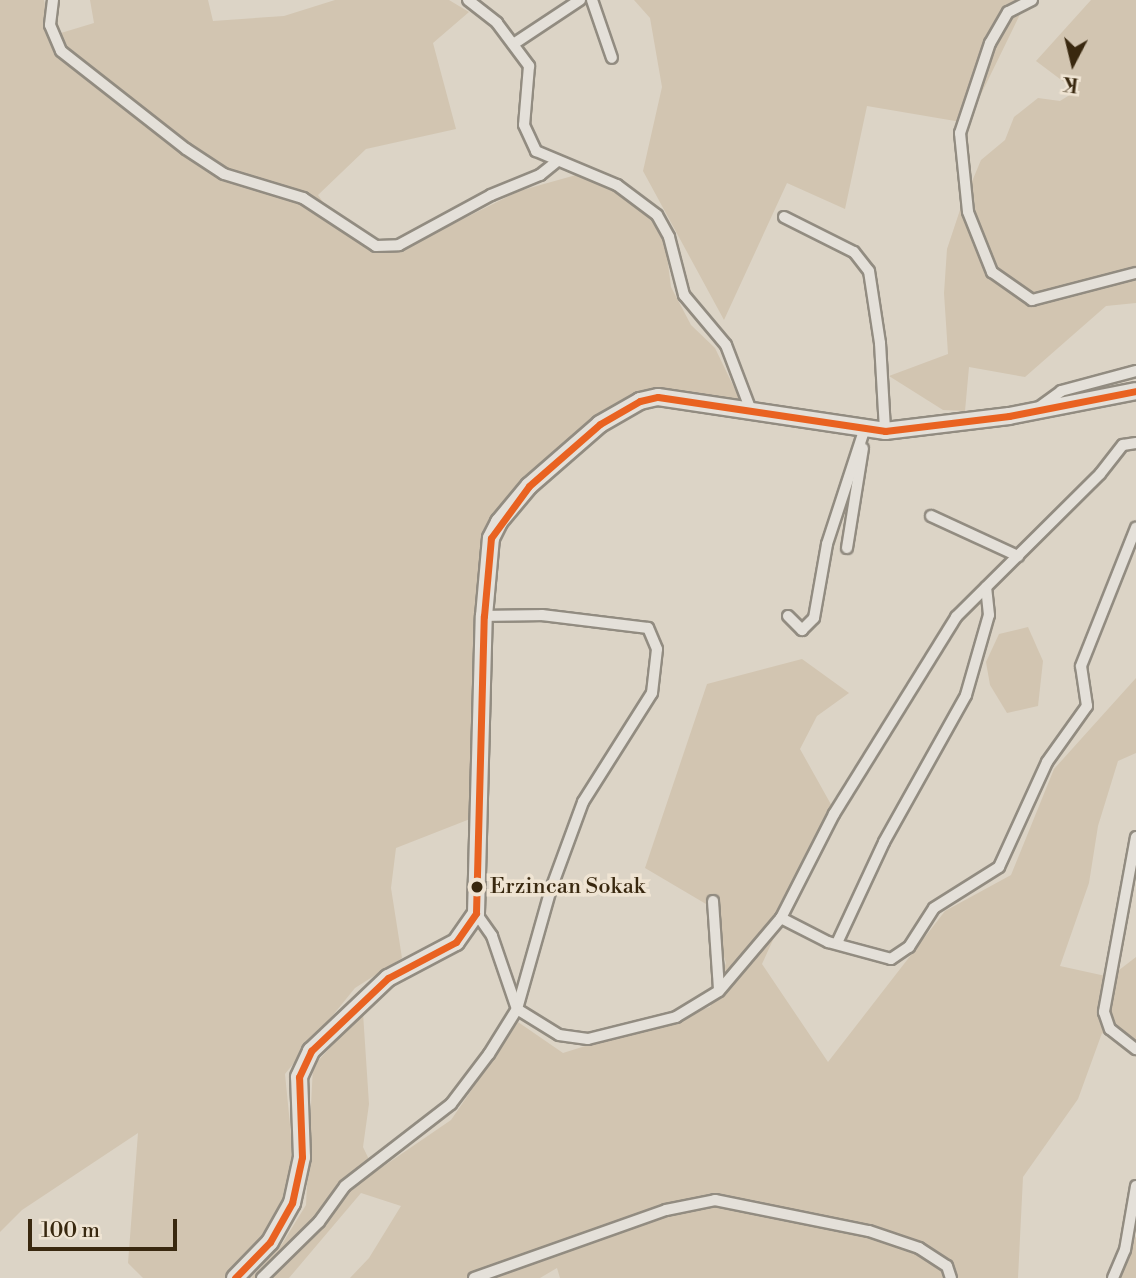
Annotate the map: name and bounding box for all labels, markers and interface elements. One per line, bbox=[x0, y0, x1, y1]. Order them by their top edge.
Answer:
north arrow bbox=[1038, 28, 1108, 98]
text: K bbox=[1061, 71, 1080, 97]
place label: Erzincan Sokak bbox=[490, 874, 645, 900]
marker: Erzincan Sokak bbox=[470, 880, 484, 894]
scale bar bbox=[32, 1204, 180, 1248]
text: 100 m bbox=[41, 1218, 100, 1244]

